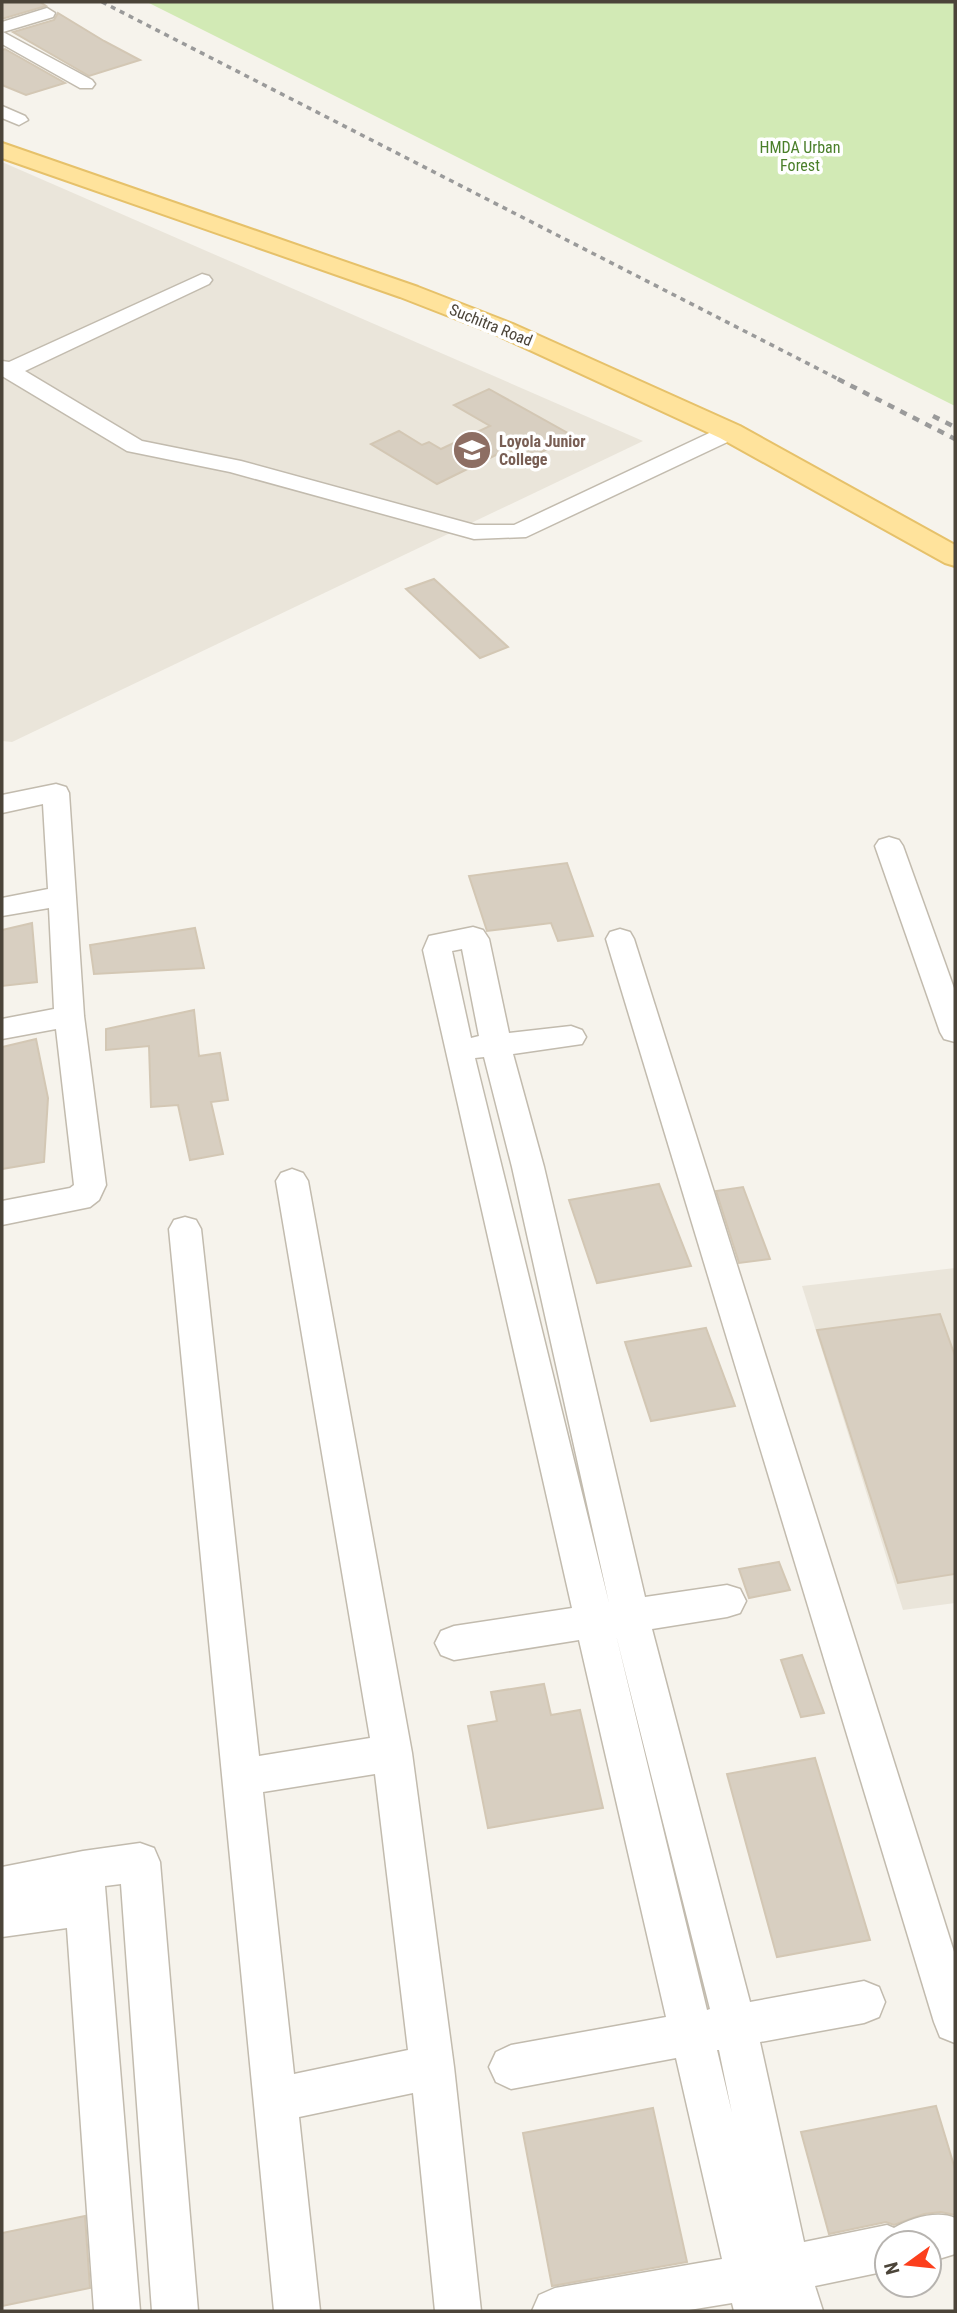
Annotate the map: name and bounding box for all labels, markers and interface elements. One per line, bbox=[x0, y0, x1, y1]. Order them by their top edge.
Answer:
park label: HMDA Urban Forest bbox=[759, 138, 841, 175]
street label: Suchitra Road bbox=[447, 300, 535, 350]
school or university icon: Loyola Junior College bbox=[451, 429, 493, 471]
place label: Loyola Junior College bbox=[499, 432, 586, 469]
north arrow bbox=[873, 2229, 943, 2299]
text: N bbox=[879, 2260, 905, 2277]

